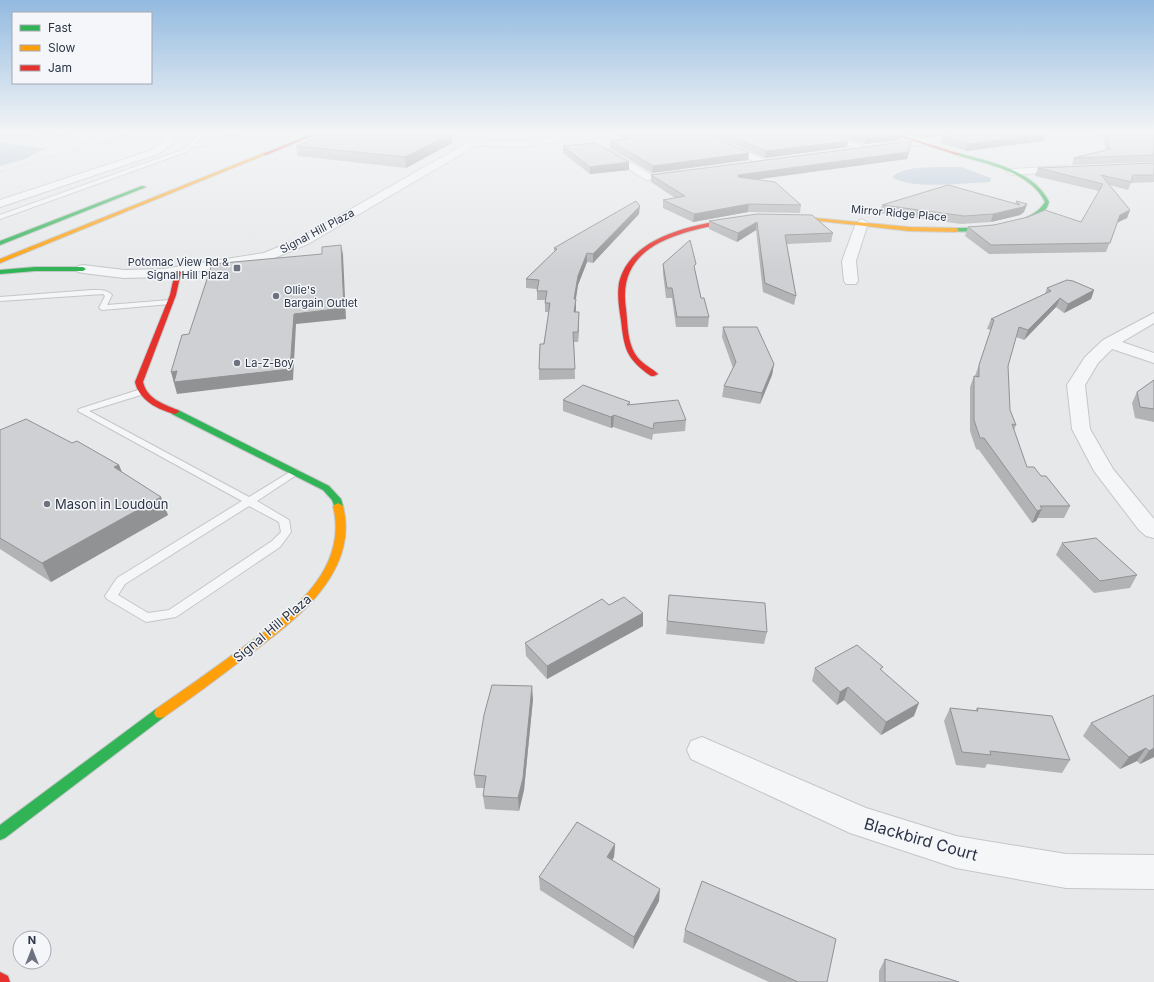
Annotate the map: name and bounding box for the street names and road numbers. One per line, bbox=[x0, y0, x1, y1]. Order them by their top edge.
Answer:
street label: Mirror Ridge Place bbox=[851, 202, 947, 224]
street label: Signal Hill Plaza bbox=[277, 206, 357, 256]
street label: Signal Hill Plaza bbox=[230, 591, 314, 665]
street label: Blackbird Court bbox=[862, 813, 980, 865]

